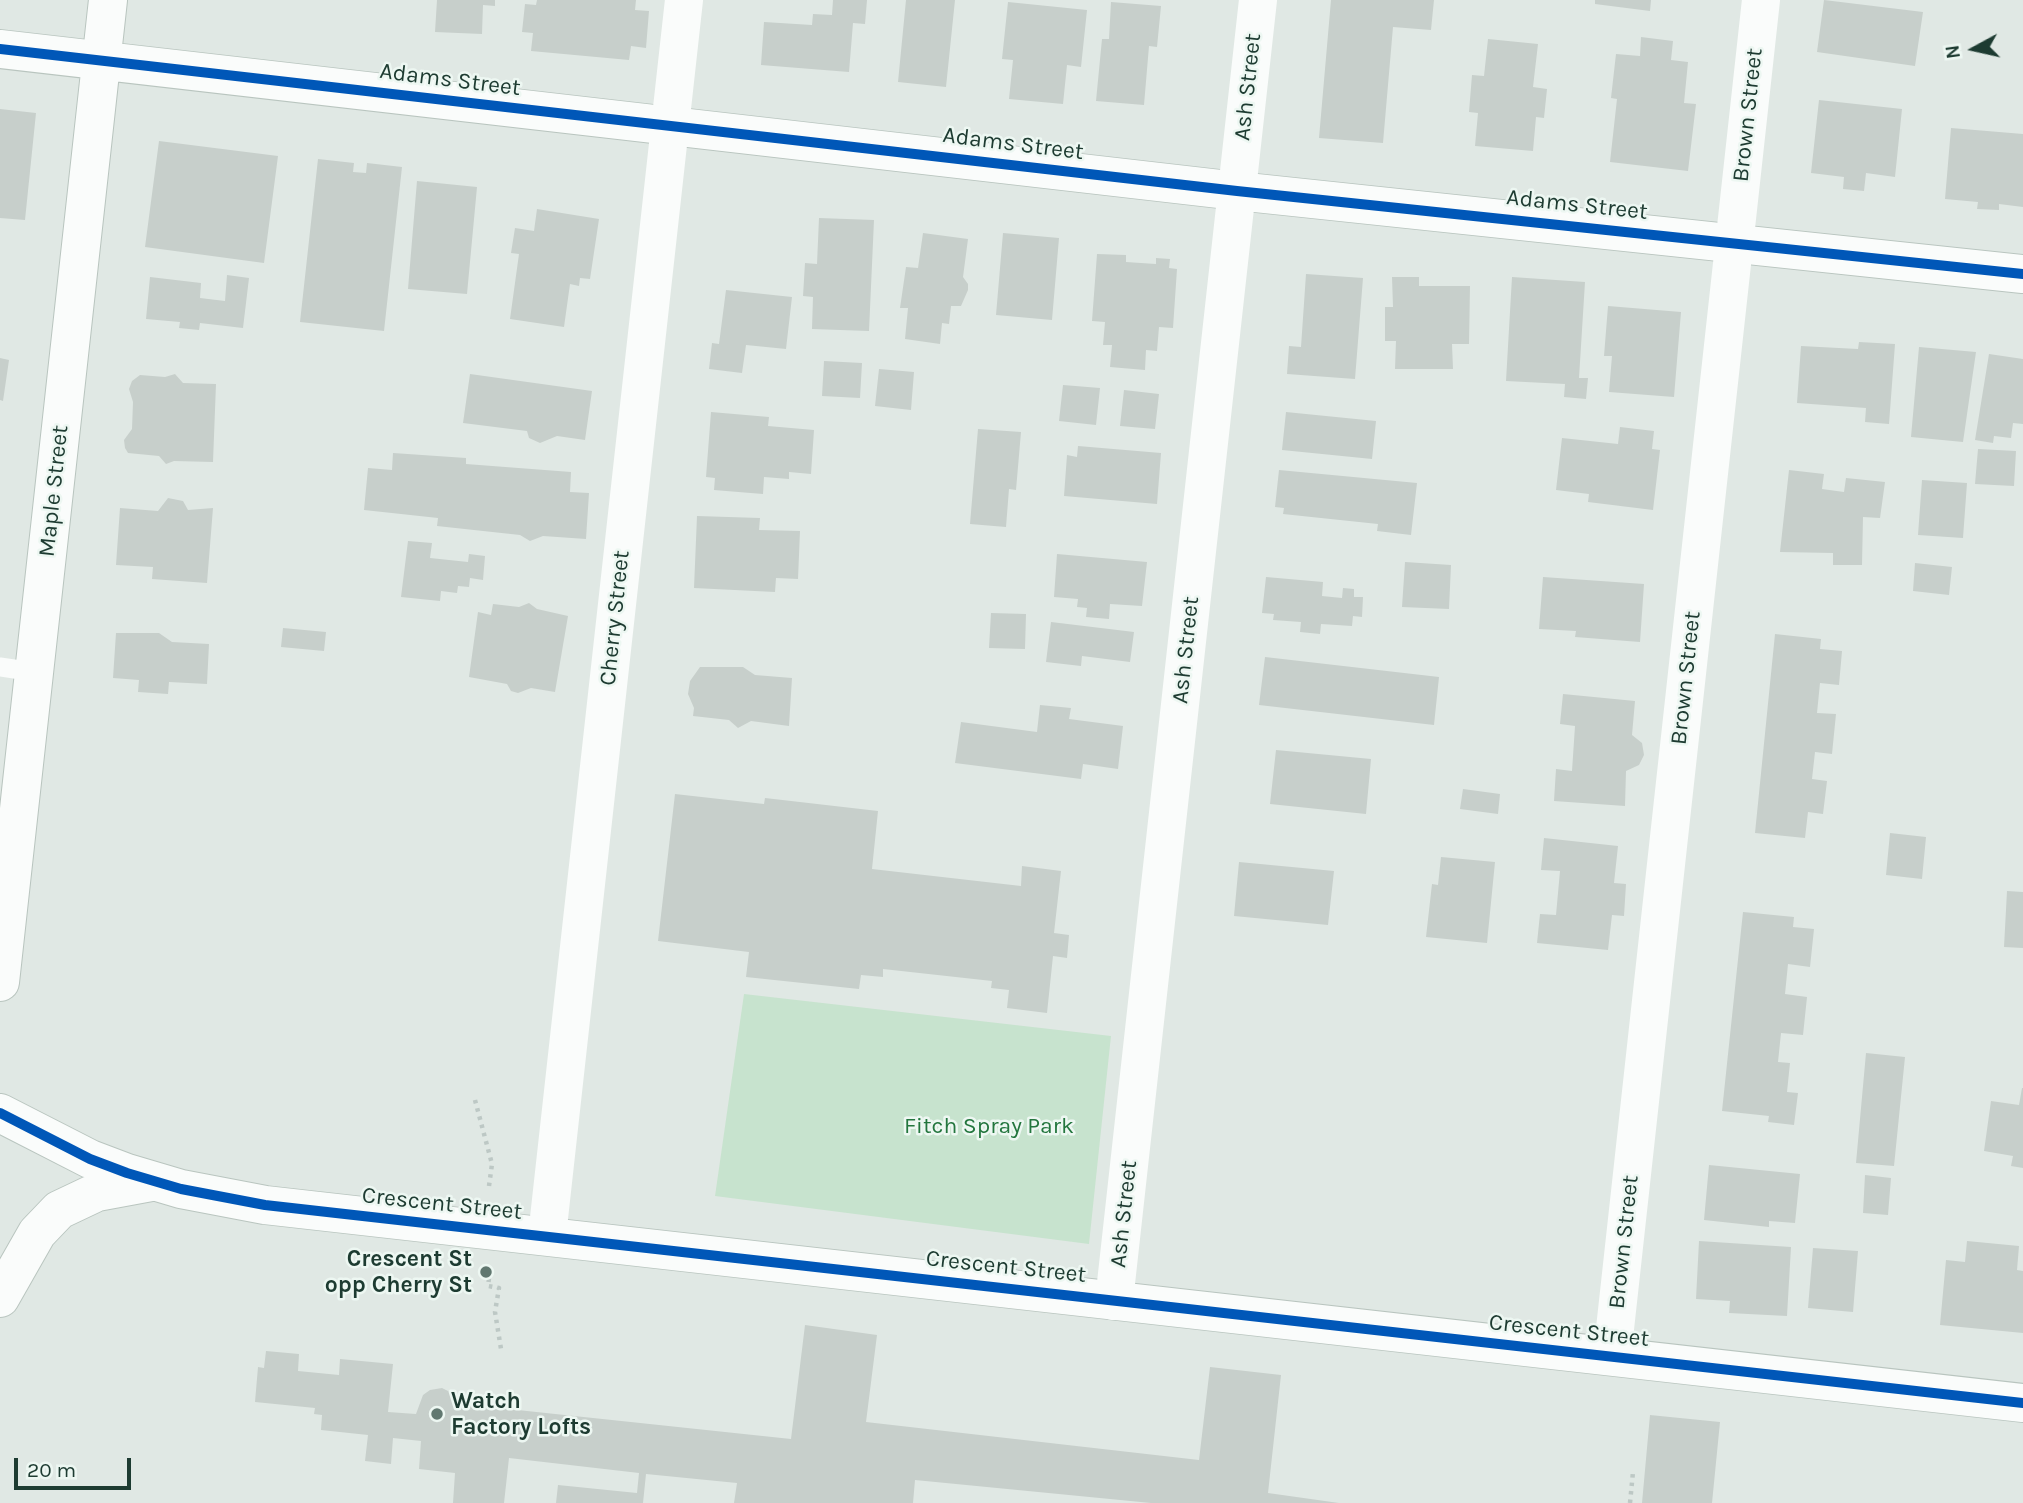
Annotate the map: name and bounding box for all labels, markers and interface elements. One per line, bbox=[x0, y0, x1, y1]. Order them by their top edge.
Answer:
north arrow bbox=[1939, 14, 2009, 84]
street label: Ash Street bbox=[1229, 32, 1267, 142]
text: N bbox=[1941, 44, 1965, 60]
street label: Brown Street bbox=[1727, 47, 1769, 183]
street label: Adams Street bbox=[378, 58, 522, 102]
street label: Adams Street bbox=[941, 122, 1085, 166]
street label: Adams Street bbox=[1505, 184, 1649, 226]
street label: Maple Street bbox=[33, 424, 75, 558]
street label: Cherry Street bbox=[594, 549, 636, 687]
street label: Ash Street bbox=[1167, 595, 1205, 705]
street label: Brown Street bbox=[1665, 610, 1707, 746]
park label: Fitch Spray Park bbox=[904, 1112, 1074, 1140]
street label: Ash Street bbox=[1105, 1159, 1143, 1269]
street label: Brown Street bbox=[1603, 1174, 1645, 1310]
street label: Crescent Street bbox=[360, 1182, 524, 1226]
place label: Crescent St opp Cherry St bbox=[325, 1245, 472, 1299]
street label: Crescent Street bbox=[924, 1245, 1088, 1289]
marker: Crescent St opp Cherry St bbox=[478, 1264, 494, 1280]
street label: Crescent Street bbox=[1487, 1309, 1651, 1353]
place label: Watch Factory Lofts bbox=[451, 1387, 591, 1441]
marker: Watch Factory Lofts bbox=[429, 1406, 445, 1422]
scale bar bbox=[18, 1444, 135, 1488]
text: 20 m bbox=[27, 1458, 76, 1482]

